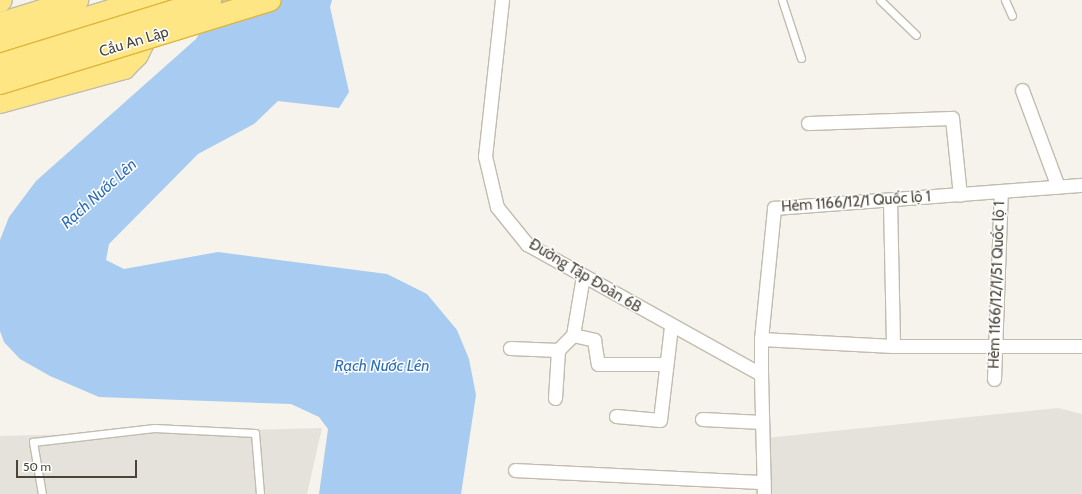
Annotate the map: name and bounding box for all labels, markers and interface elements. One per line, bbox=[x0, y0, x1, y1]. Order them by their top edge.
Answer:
street label: Cầu An Lập bbox=[97, 23, 171, 61]
water label: Rạch Nước Lên bbox=[57, 155, 141, 233]
street label: Hẻm 1166/12/1 Quốc lộ 1 bbox=[781, 188, 931, 216]
street label: Hẻm 1166/12/1/51 Quốc lộ 1 bbox=[985, 201, 1009, 369]
street label: Đường Tập Đoàn 6B bbox=[526, 235, 644, 317]
water label: Rạch Nước Lên bbox=[334, 356, 430, 376]
scale bar bbox=[18, 452, 139, 478]
text: 50 m bbox=[23, 459, 51, 474]

